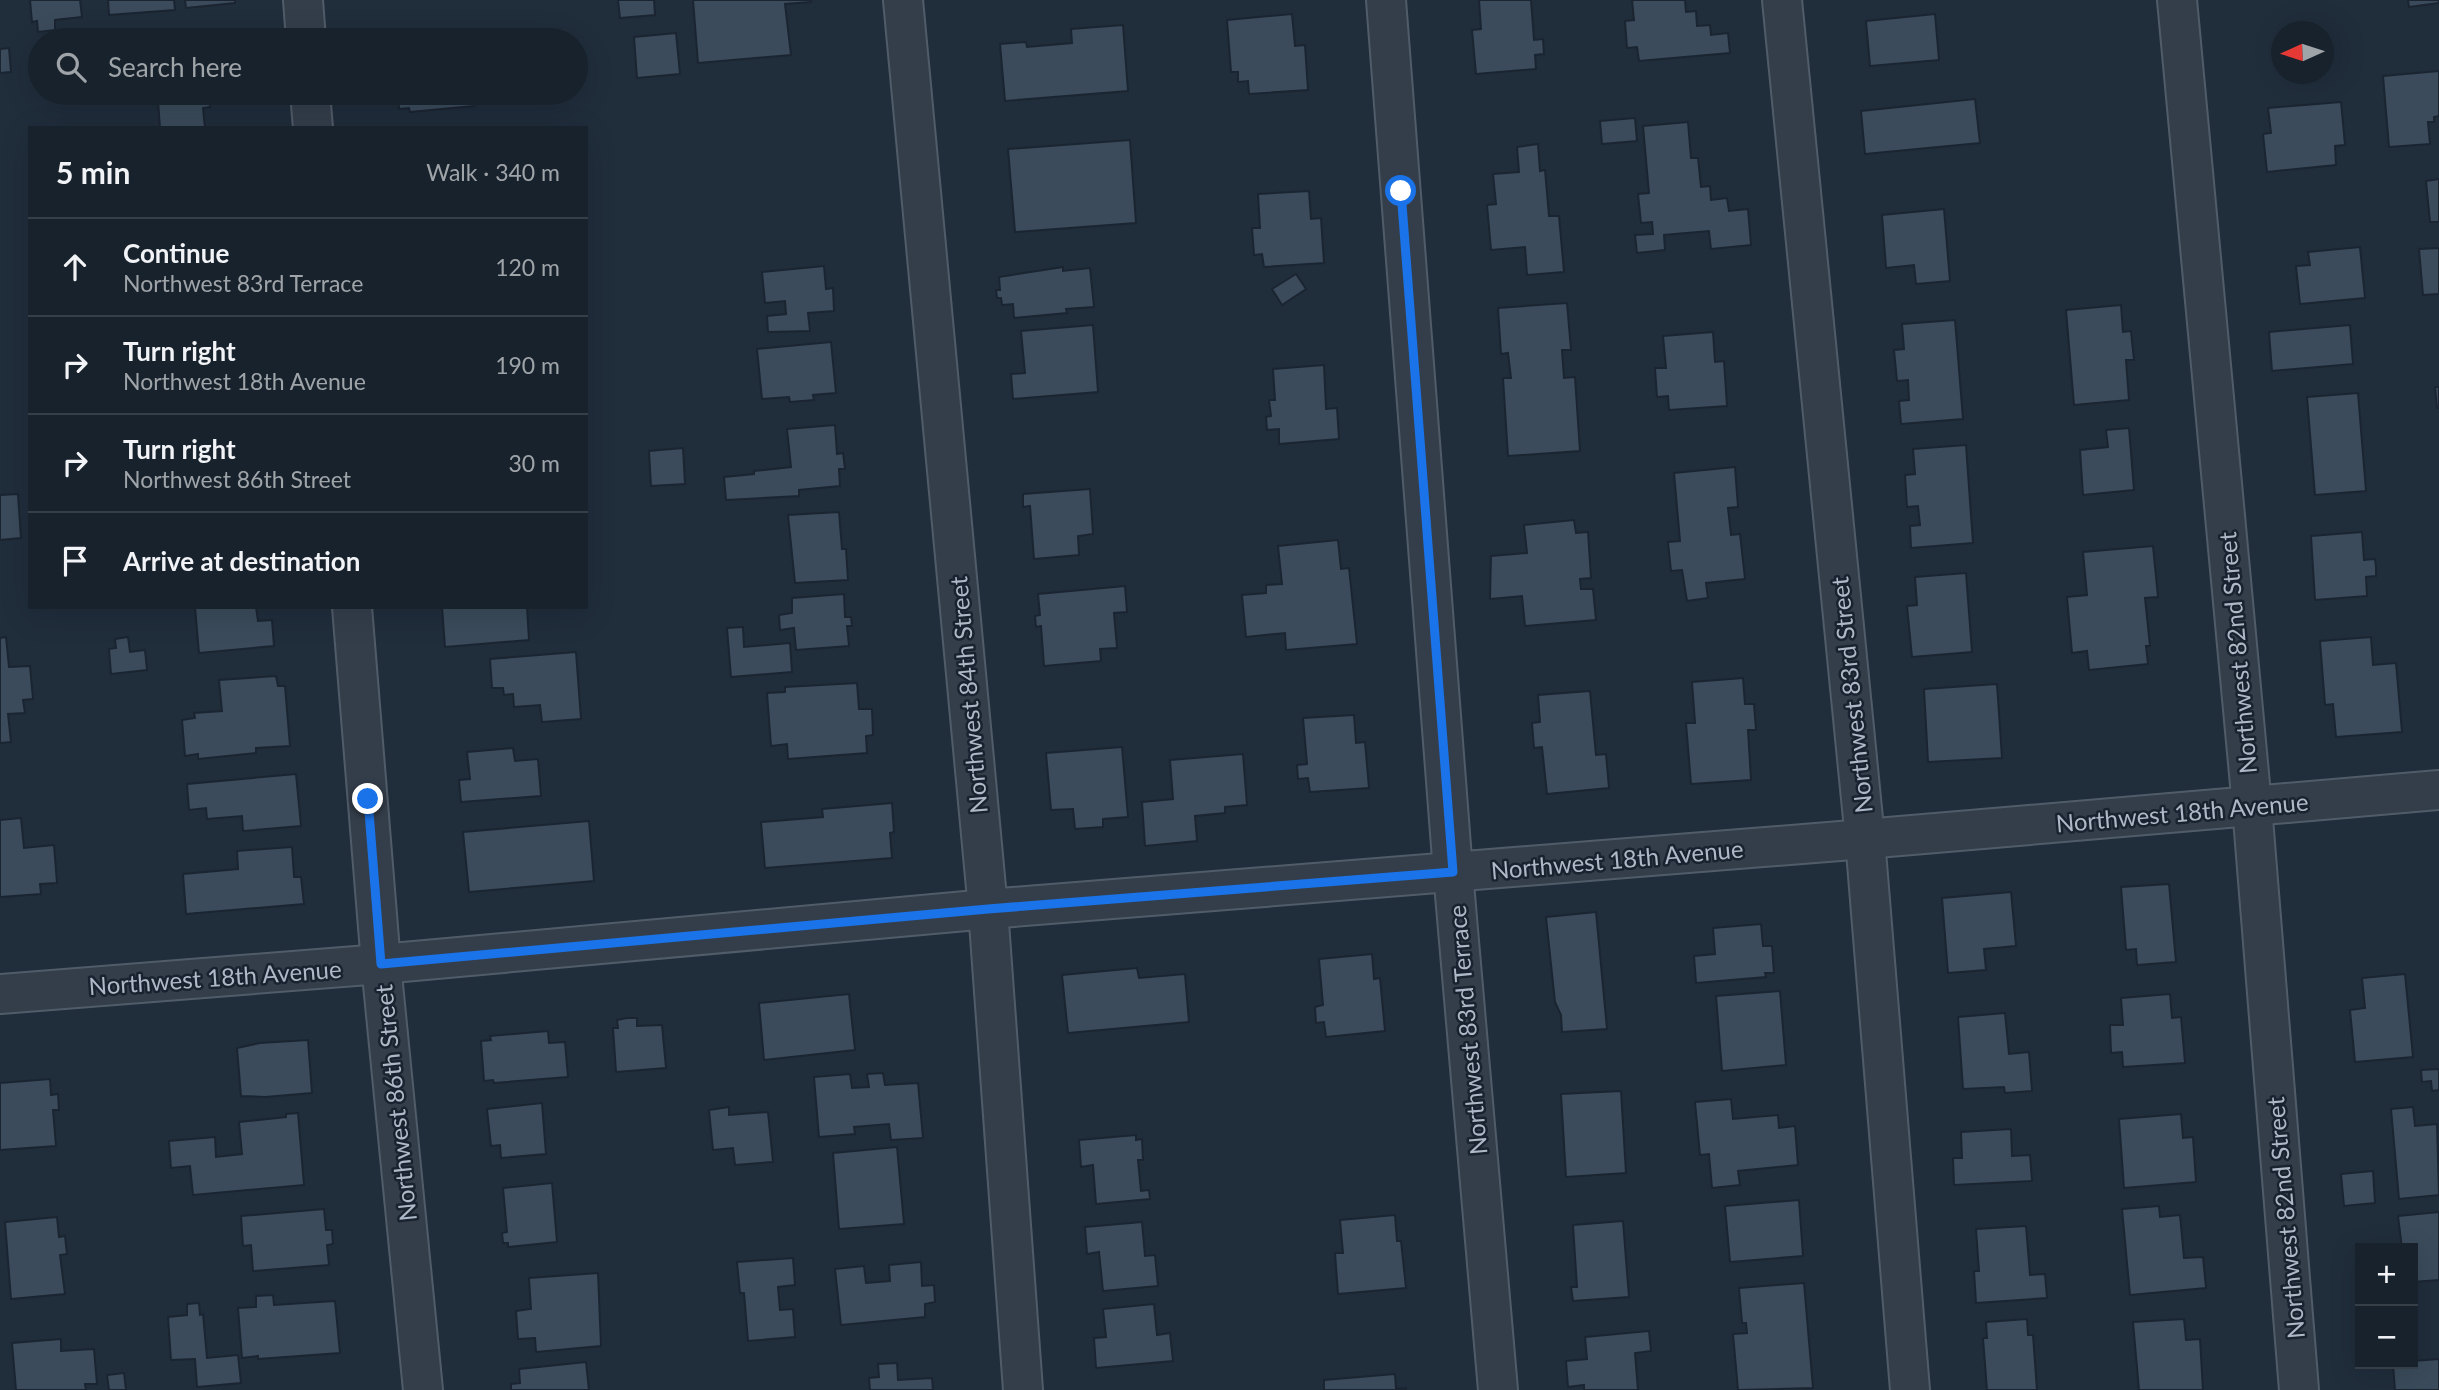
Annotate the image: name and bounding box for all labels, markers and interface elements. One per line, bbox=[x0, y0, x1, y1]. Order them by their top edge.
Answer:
north arrow bbox=[2271, 21, 2334, 84]
search box bbox=[28, 28, 588, 105]
icon: search bbox=[52, 48, 90, 86]
text: Search here bbox=[108, 51, 242, 83]
text: 5 min bbox=[56, 154, 130, 190]
text: Walk · 340 m bbox=[426, 158, 560, 186]
route start bbox=[1385, 175, 1416, 206]
text: Continue bbox=[123, 237, 229, 269]
icon: ahead bbox=[56, 248, 94, 286]
text: 120 m bbox=[495, 253, 560, 281]
text: Northwest 83rd Terrace bbox=[123, 269, 363, 297]
text: Turn right bbox=[123, 335, 236, 367]
icon: right bbox=[56, 346, 94, 384]
text: 190 m bbox=[495, 351, 560, 379]
text: Northwest 18th Avenue bbox=[123, 367, 366, 395]
text: Turn right bbox=[123, 433, 236, 465]
icon: right bbox=[56, 444, 94, 482]
text: 30 m bbox=[509, 449, 560, 477]
text: Northwest 86th Street bbox=[123, 465, 351, 493]
street label: Northwest 82nd Street bbox=[2212, 530, 2262, 775]
icon: arrive bbox=[56, 542, 94, 580]
text: Arrive at destination bbox=[123, 545, 360, 577]
street label: Northwest 84th Street bbox=[943, 575, 993, 815]
street label: Northwest 83rd Street bbox=[1824, 575, 1878, 815]
route end bbox=[352, 783, 383, 814]
street label: Northwest 18th Avenue bbox=[2055, 787, 2309, 837]
street label: Northwest 18th Avenue bbox=[1490, 834, 1744, 884]
street label: Northwest 83rd Terrace bbox=[1442, 904, 1492, 1156]
street label: Northwest 18th Avenue bbox=[88, 954, 342, 1000]
street label: Northwest 86th Street bbox=[368, 983, 422, 1223]
street label: Northwest 82nd Street bbox=[2260, 1095, 2310, 1340]
map controls bbox=[2355, 1243, 2418, 1369]
button: + bbox=[2355, 1243, 2418, 1306]
button: − bbox=[2355, 1306, 2418, 1369]

